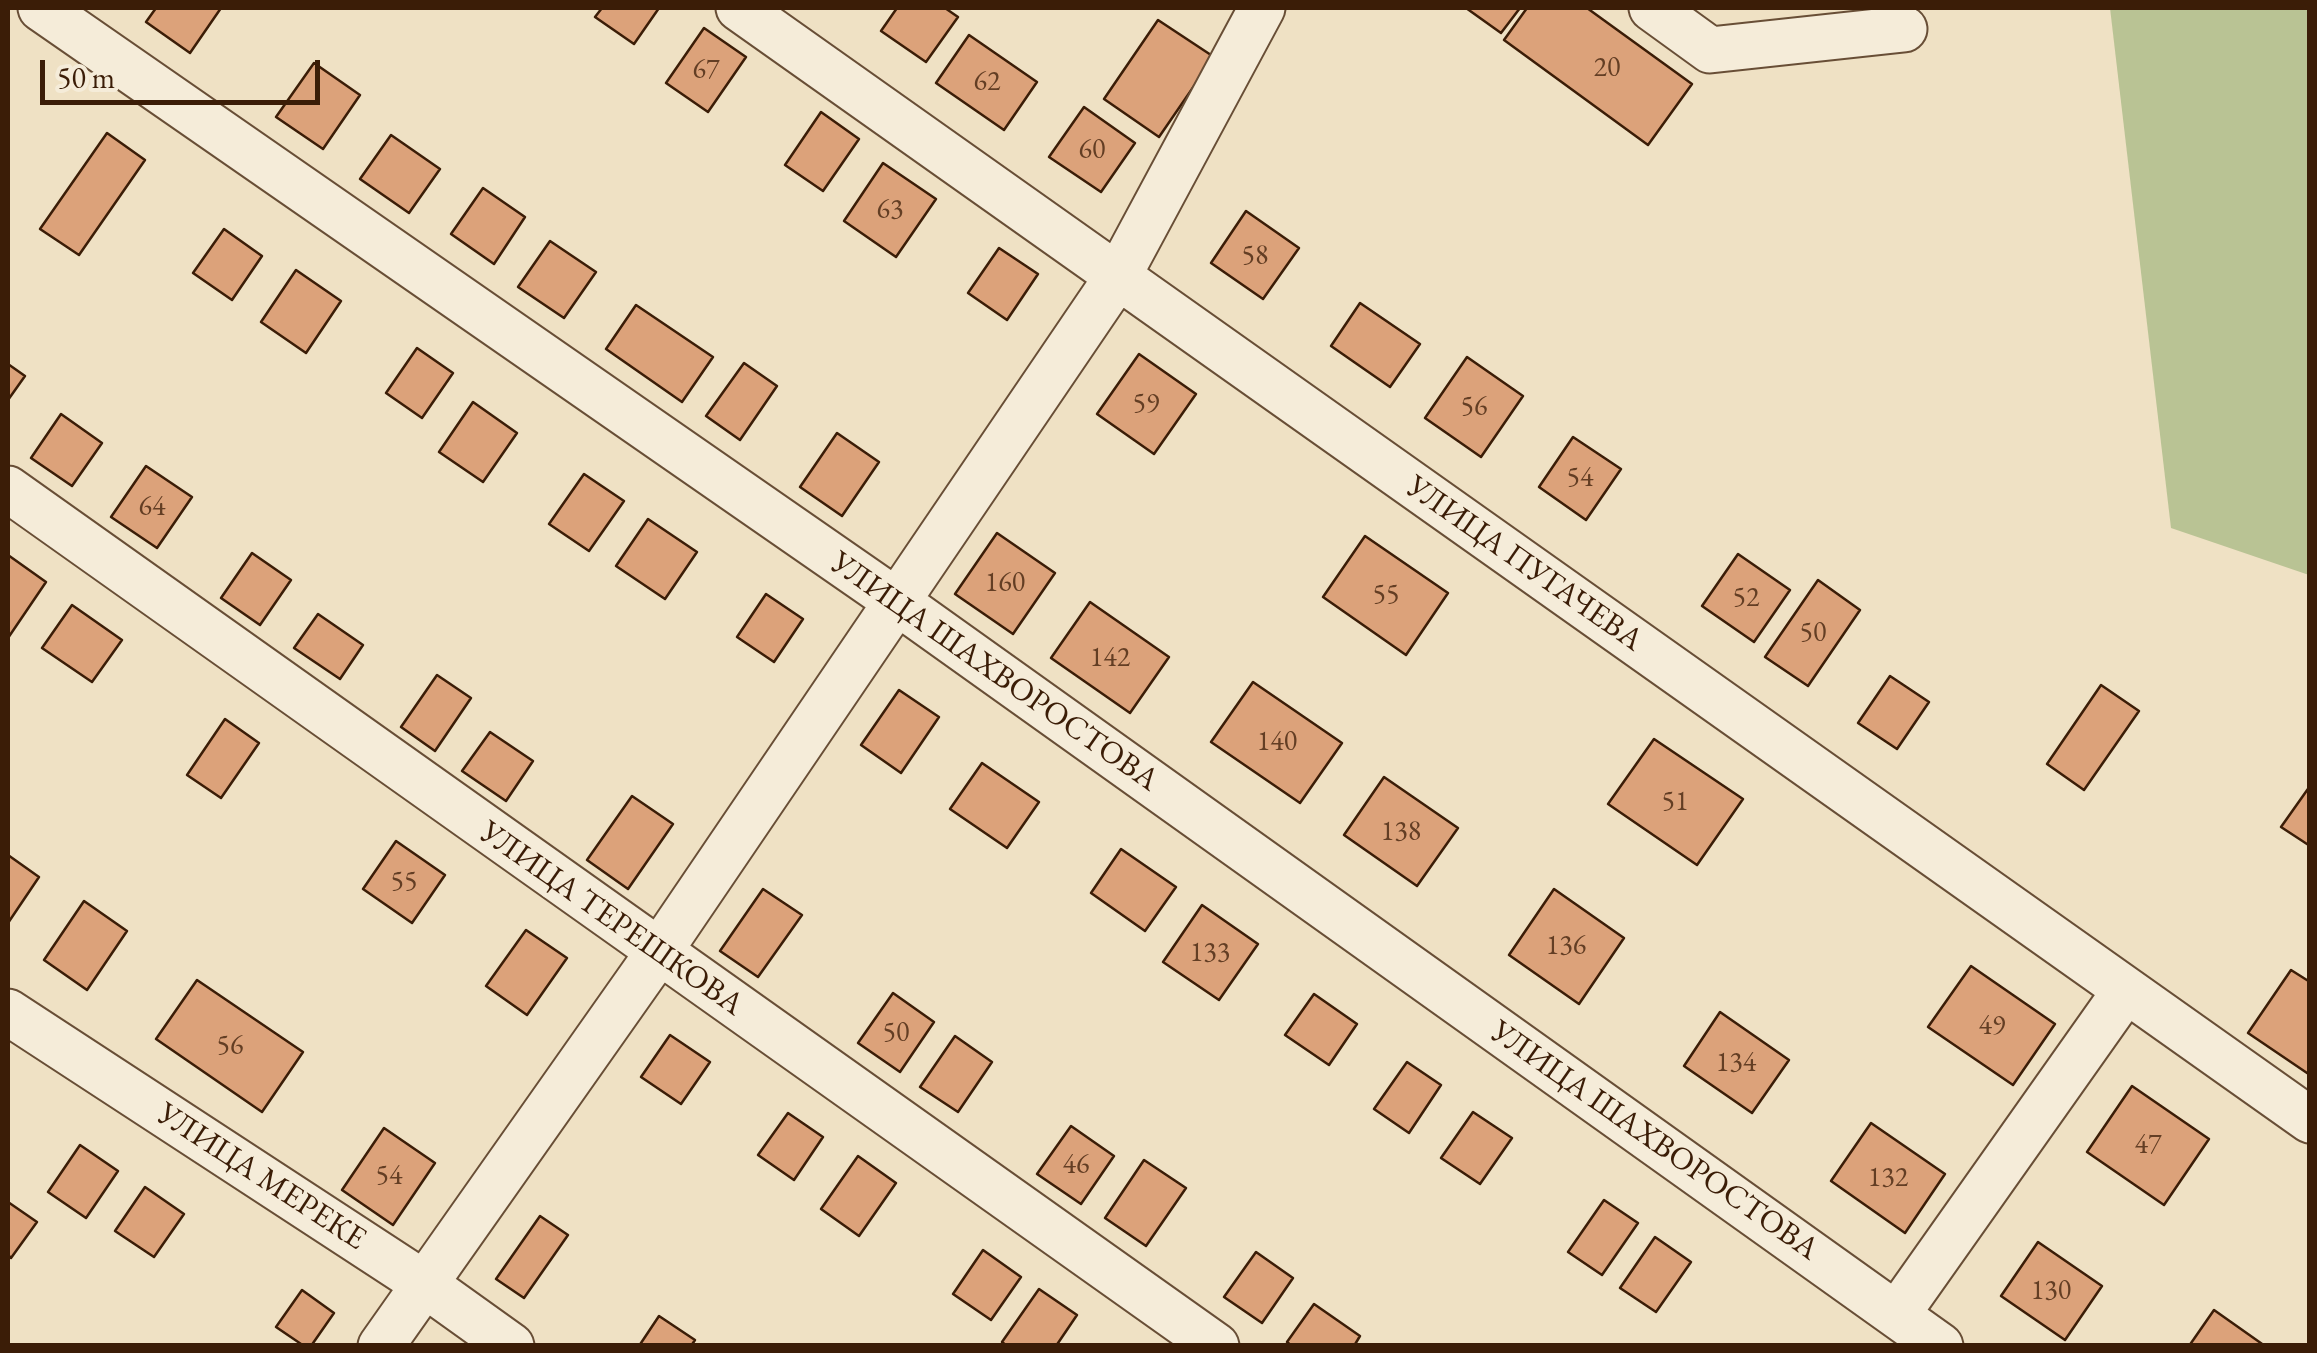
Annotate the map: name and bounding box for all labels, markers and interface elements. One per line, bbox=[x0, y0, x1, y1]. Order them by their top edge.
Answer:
scale bar bbox=[45, 40, 325, 102]
house number: 20 bbox=[1594, 51, 1620, 85]
house number: 67 bbox=[693, 53, 719, 87]
text: 50 m bbox=[57, 58, 115, 97]
house number: 62 bbox=[974, 65, 1000, 99]
house number: 60 bbox=[1079, 133, 1105, 167]
house number: 63 bbox=[877, 193, 903, 227]
house number: 58 bbox=[1242, 239, 1268, 273]
house number: 59 bbox=[1133, 387, 1159, 421]
house number: 56 bbox=[1461, 390, 1487, 424]
house number: 54 bbox=[1567, 461, 1593, 495]
street label: УЛИЦА ПУГАЧЕВА bbox=[1398, 468, 1650, 660]
house number: 64 bbox=[139, 490, 165, 524]
street label: УЛИЦА ШАХВОРОСТОВА bbox=[822, 544, 1166, 800]
house number: 160 bbox=[985, 566, 1025, 600]
house number: 55 bbox=[1373, 578, 1399, 612]
house number: 52 bbox=[1733, 581, 1759, 615]
house number: 50 bbox=[1800, 616, 1826, 650]
house number: 142 bbox=[1090, 641, 1130, 675]
house number: 140 bbox=[1257, 725, 1297, 759]
house number: 51 bbox=[1662, 785, 1688, 819]
street label: УЛИЦА ТЕРЕШКОВА bbox=[472, 813, 750, 1025]
house number: 138 bbox=[1381, 815, 1421, 849]
house number: 55 bbox=[391, 865, 417, 899]
house number: 136 bbox=[1546, 929, 1586, 963]
house number: 133 bbox=[1190, 936, 1230, 970]
house number: 49 bbox=[1979, 1009, 2005, 1043]
street label: УЛИЦА ШАХВОРОСТОВА bbox=[1482, 1013, 1826, 1269]
house number: 50 bbox=[883, 1016, 909, 1050]
house number: 56 bbox=[217, 1029, 243, 1063]
house number: 134 bbox=[1716, 1046, 1756, 1080]
street label: УЛИЦА МЕРЕКЕ bbox=[149, 1095, 373, 1259]
house number: 47 bbox=[2135, 1128, 2161, 1162]
house number: 46 bbox=[1063, 1148, 1089, 1182]
house number: 54 bbox=[376, 1159, 402, 1193]
house number: 132 bbox=[1868, 1161, 1908, 1195]
house number: 130 bbox=[2031, 1274, 2071, 1308]

